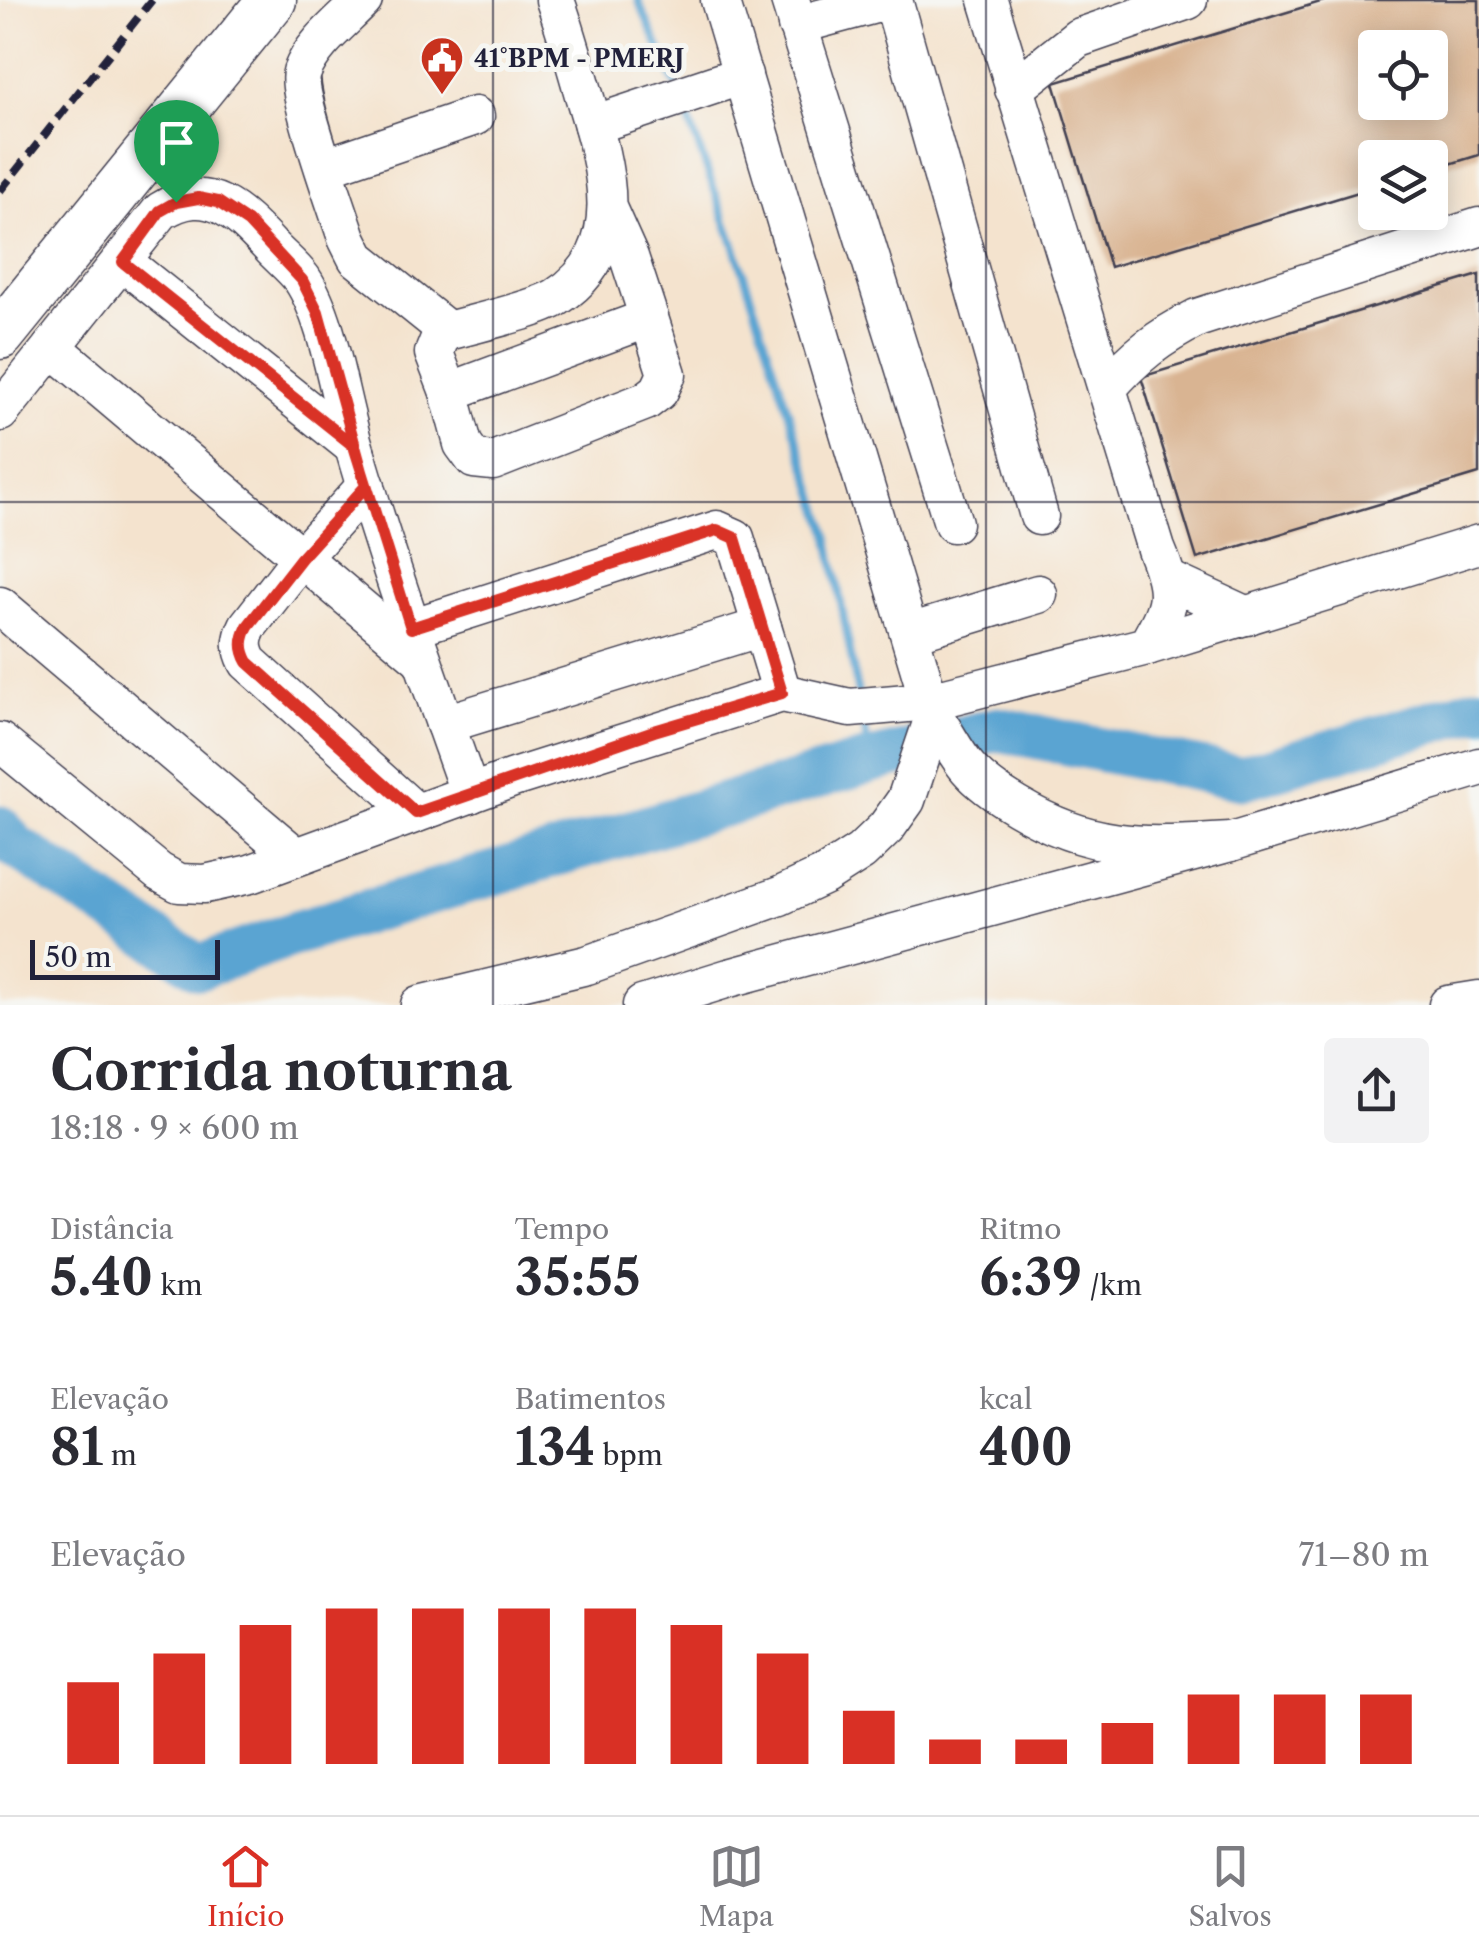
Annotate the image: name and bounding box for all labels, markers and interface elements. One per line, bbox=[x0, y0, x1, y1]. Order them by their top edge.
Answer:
map controls bbox=[1358, 30, 1448, 230]
button: locate bbox=[1358, 30, 1448, 120]
public building icon: 41°BPM - PMERJ bbox=[419, 35, 465, 96]
place label: 41°BPM - PMERJ bbox=[474, 43, 684, 74]
pin bbox=[134, 100, 219, 203]
icon: arrive bbox=[149, 115, 204, 170]
button: layers bbox=[1358, 140, 1448, 230]
scale bar bbox=[30, 935, 220, 980]
text: 50 m bbox=[45, 940, 112, 974]
text: Corrida noturna bbox=[50, 1037, 512, 1104]
button: share bbox=[1324, 1038, 1429, 1143]
text: 18:18 · 9 × 600 m bbox=[50, 1108, 299, 1147]
text: Distância bbox=[50, 1212, 173, 1246]
text: Tempo bbox=[515, 1212, 609, 1246]
text: Ritmo bbox=[979, 1212, 1061, 1246]
text: 5.40 bbox=[50, 1246, 153, 1308]
text: 35:55 bbox=[515, 1246, 641, 1308]
text: 6:39 bbox=[979, 1246, 1082, 1308]
text: km bbox=[153, 1268, 203, 1302]
text: /km bbox=[1082, 1268, 1142, 1302]
text: Elevação bbox=[50, 1382, 169, 1416]
text: Batimentos bbox=[515, 1382, 666, 1416]
text: kcal bbox=[979, 1382, 1032, 1416]
text: 81 bbox=[50, 1416, 103, 1478]
text: 134 bbox=[515, 1416, 595, 1478]
text: 400 bbox=[979, 1416, 1073, 1478]
text: m bbox=[103, 1438, 137, 1472]
text: bpm bbox=[595, 1438, 663, 1472]
text: Elevação bbox=[50, 1535, 186, 1574]
text: 71–80 m bbox=[1298, 1535, 1429, 1574]
tab: Início bbox=[207, 1839, 284, 1933]
tab: Mapa bbox=[699, 1839, 774, 1933]
tab: Salvos bbox=[1188, 1839, 1272, 1933]

